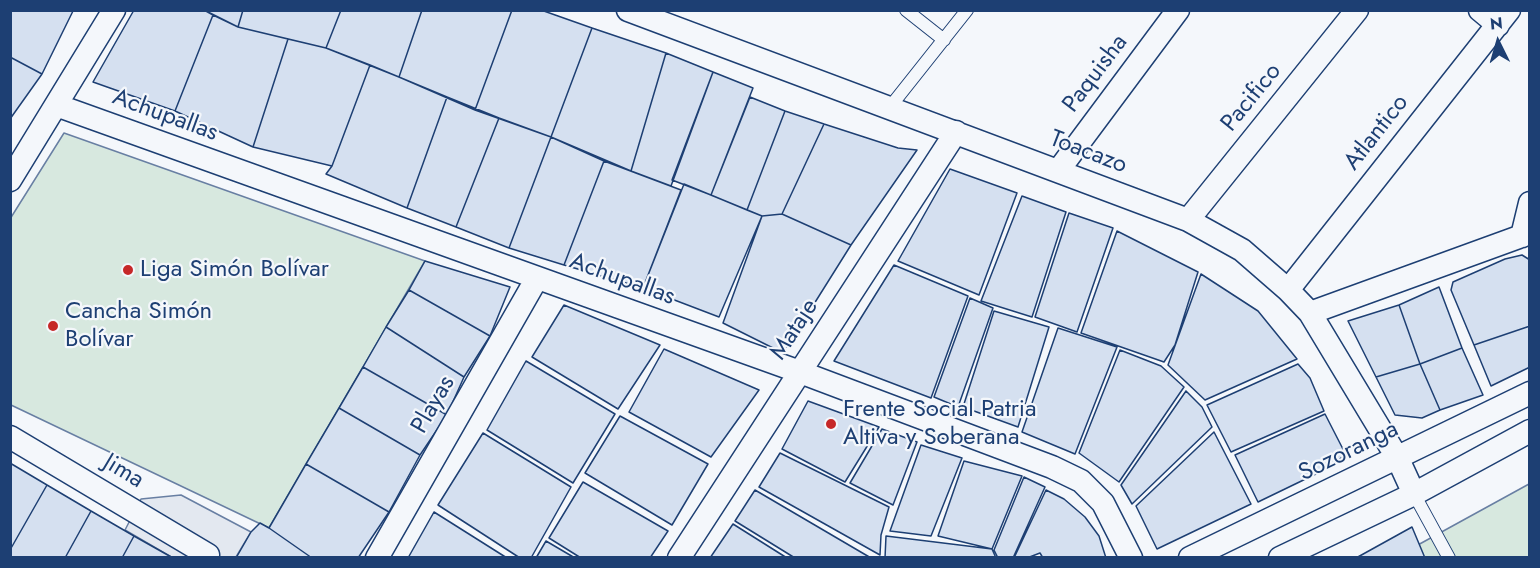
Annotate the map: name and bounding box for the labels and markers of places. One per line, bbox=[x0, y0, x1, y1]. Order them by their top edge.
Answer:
place label: Liga Simón Bolívar bbox=[140, 256, 329, 284]
marker: Liga Simón Bolívar bbox=[121, 263, 135, 277]
place label: Cancha Simón Bolívar bbox=[65, 298, 212, 354]
marker: Cancha Simón Bolívar bbox=[46, 319, 60, 333]
place label: Frente Social Patria Altiva y Soberana bbox=[843, 396, 1037, 452]
marker: Frente Social Patria Altiva y Soberana bbox=[824, 417, 838, 431]

